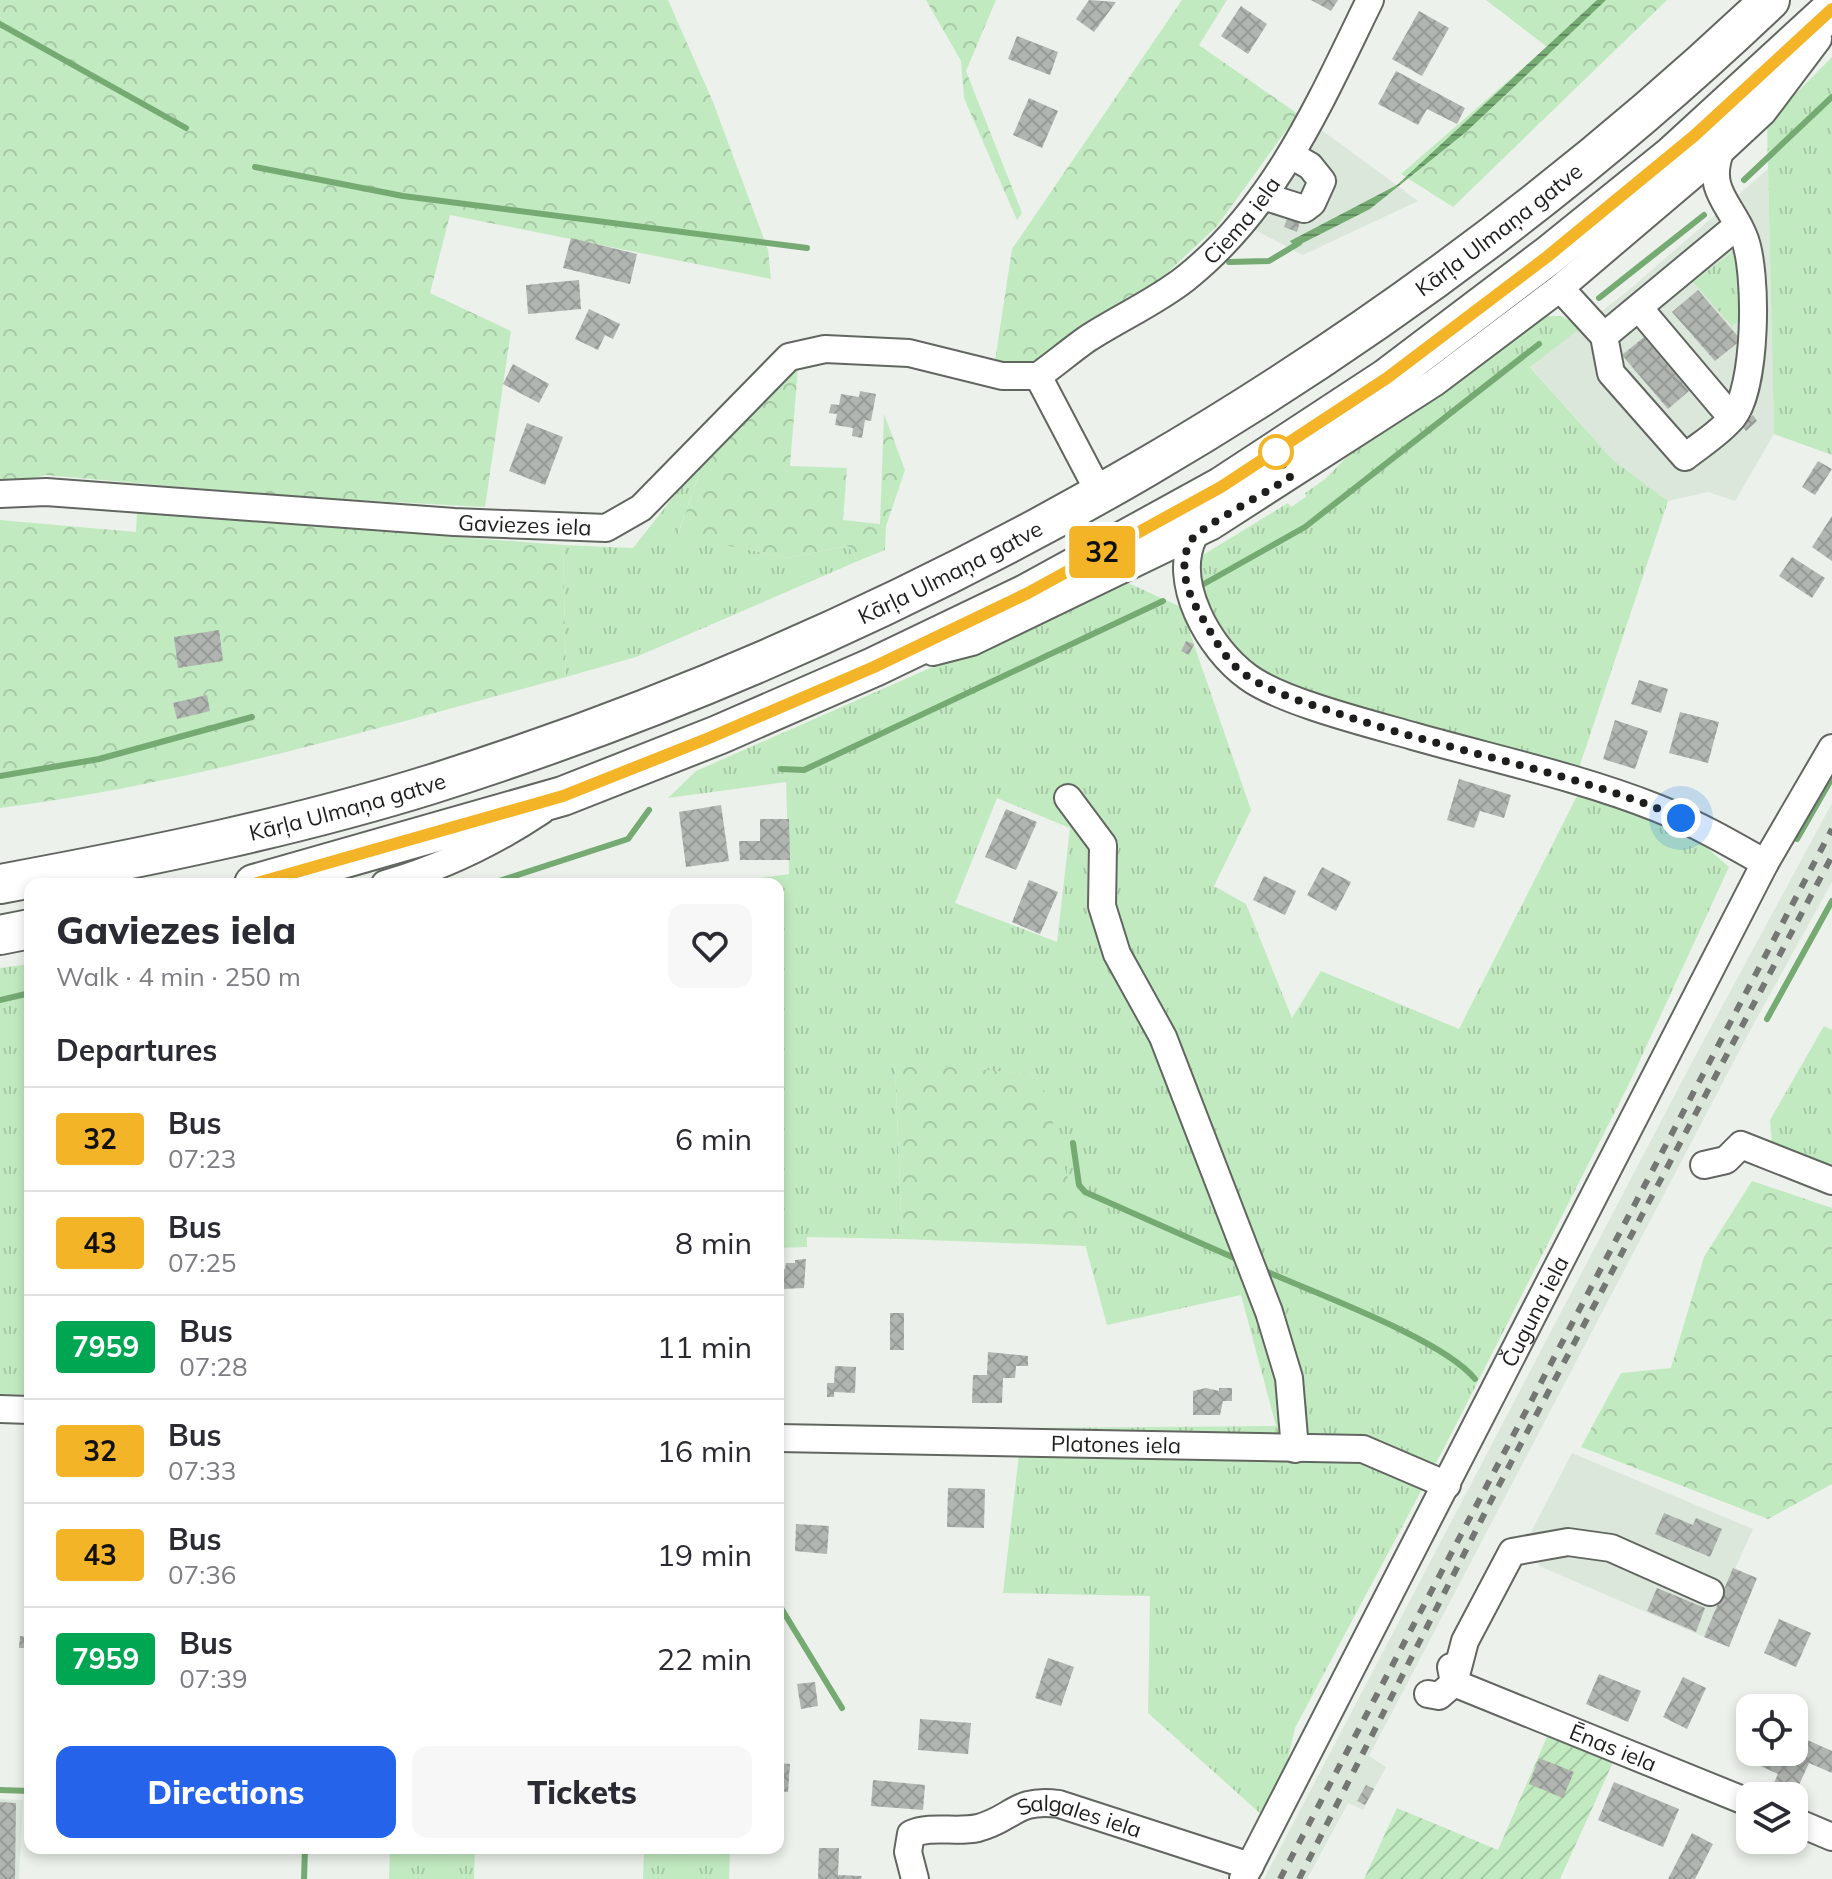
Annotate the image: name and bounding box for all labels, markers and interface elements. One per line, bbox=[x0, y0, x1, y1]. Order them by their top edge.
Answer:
street label: Kārļa Ulmaņa gatve bbox=[1410, 157, 1588, 302]
street label: Ciema iela bbox=[1197, 171, 1286, 270]
unlabelled marker bbox=[1259, 435, 1293, 469]
street label: Gaviezes iela bbox=[458, 508, 592, 541]
street label: Kārļa Ulmaņa gatve bbox=[853, 514, 1047, 630]
line badge: 32 bbox=[1066, 526, 1138, 578]
text: 32 bbox=[1085, 534, 1119, 569]
street label: Kārļa Ulmaņa gatve bbox=[246, 766, 449, 847]
your location bbox=[1661, 798, 1701, 838]
button: heart bbox=[668, 904, 752, 988]
text: Gaviezes iela bbox=[56, 906, 296, 954]
text: Walk · 4 min · 250 m bbox=[56, 960, 301, 993]
text: Departures bbox=[56, 1031, 217, 1069]
text: Bus bbox=[168, 1104, 222, 1142]
text: 6 min bbox=[675, 1120, 752, 1158]
text: 32 bbox=[83, 1121, 117, 1156]
text: 07:23 bbox=[168, 1142, 236, 1175]
text: Bus bbox=[168, 1208, 222, 1246]
text: 8 min bbox=[675, 1224, 752, 1262]
text: 43 bbox=[83, 1225, 117, 1260]
text: 07:25 bbox=[168, 1246, 236, 1279]
street label: Čuguna iela bbox=[1494, 1251, 1575, 1372]
text: Bus bbox=[179, 1312, 233, 1350]
text: 11 min bbox=[657, 1328, 752, 1366]
text: 7959 bbox=[72, 1329, 139, 1364]
text: 07:28 bbox=[179, 1350, 248, 1383]
text: Bus bbox=[168, 1416, 222, 1454]
street label: Platones iela bbox=[1051, 1429, 1181, 1460]
text: 16 min bbox=[657, 1432, 752, 1470]
text: 32 bbox=[83, 1433, 117, 1468]
text: 07:33 bbox=[168, 1454, 236, 1487]
text: Bus bbox=[168, 1520, 222, 1558]
text: 19 min bbox=[657, 1536, 752, 1574]
text: 43 bbox=[83, 1537, 117, 1572]
text: 07:36 bbox=[168, 1558, 236, 1591]
text: Bus bbox=[179, 1624, 233, 1662]
text: 22 min bbox=[657, 1640, 752, 1678]
text: 7959 bbox=[72, 1641, 139, 1676]
text: 07:39 bbox=[179, 1662, 248, 1695]
map controls bbox=[1736, 1694, 1808, 1854]
button: locate bbox=[1736, 1694, 1808, 1766]
street label: Ēnas iela bbox=[1566, 1717, 1661, 1778]
button: Directions bbox=[56, 1746, 396, 1838]
button: Tickets bbox=[412, 1746, 752, 1838]
button: layers bbox=[1736, 1782, 1808, 1854]
street label: Salgales iela bbox=[1013, 1789, 1145, 1844]

